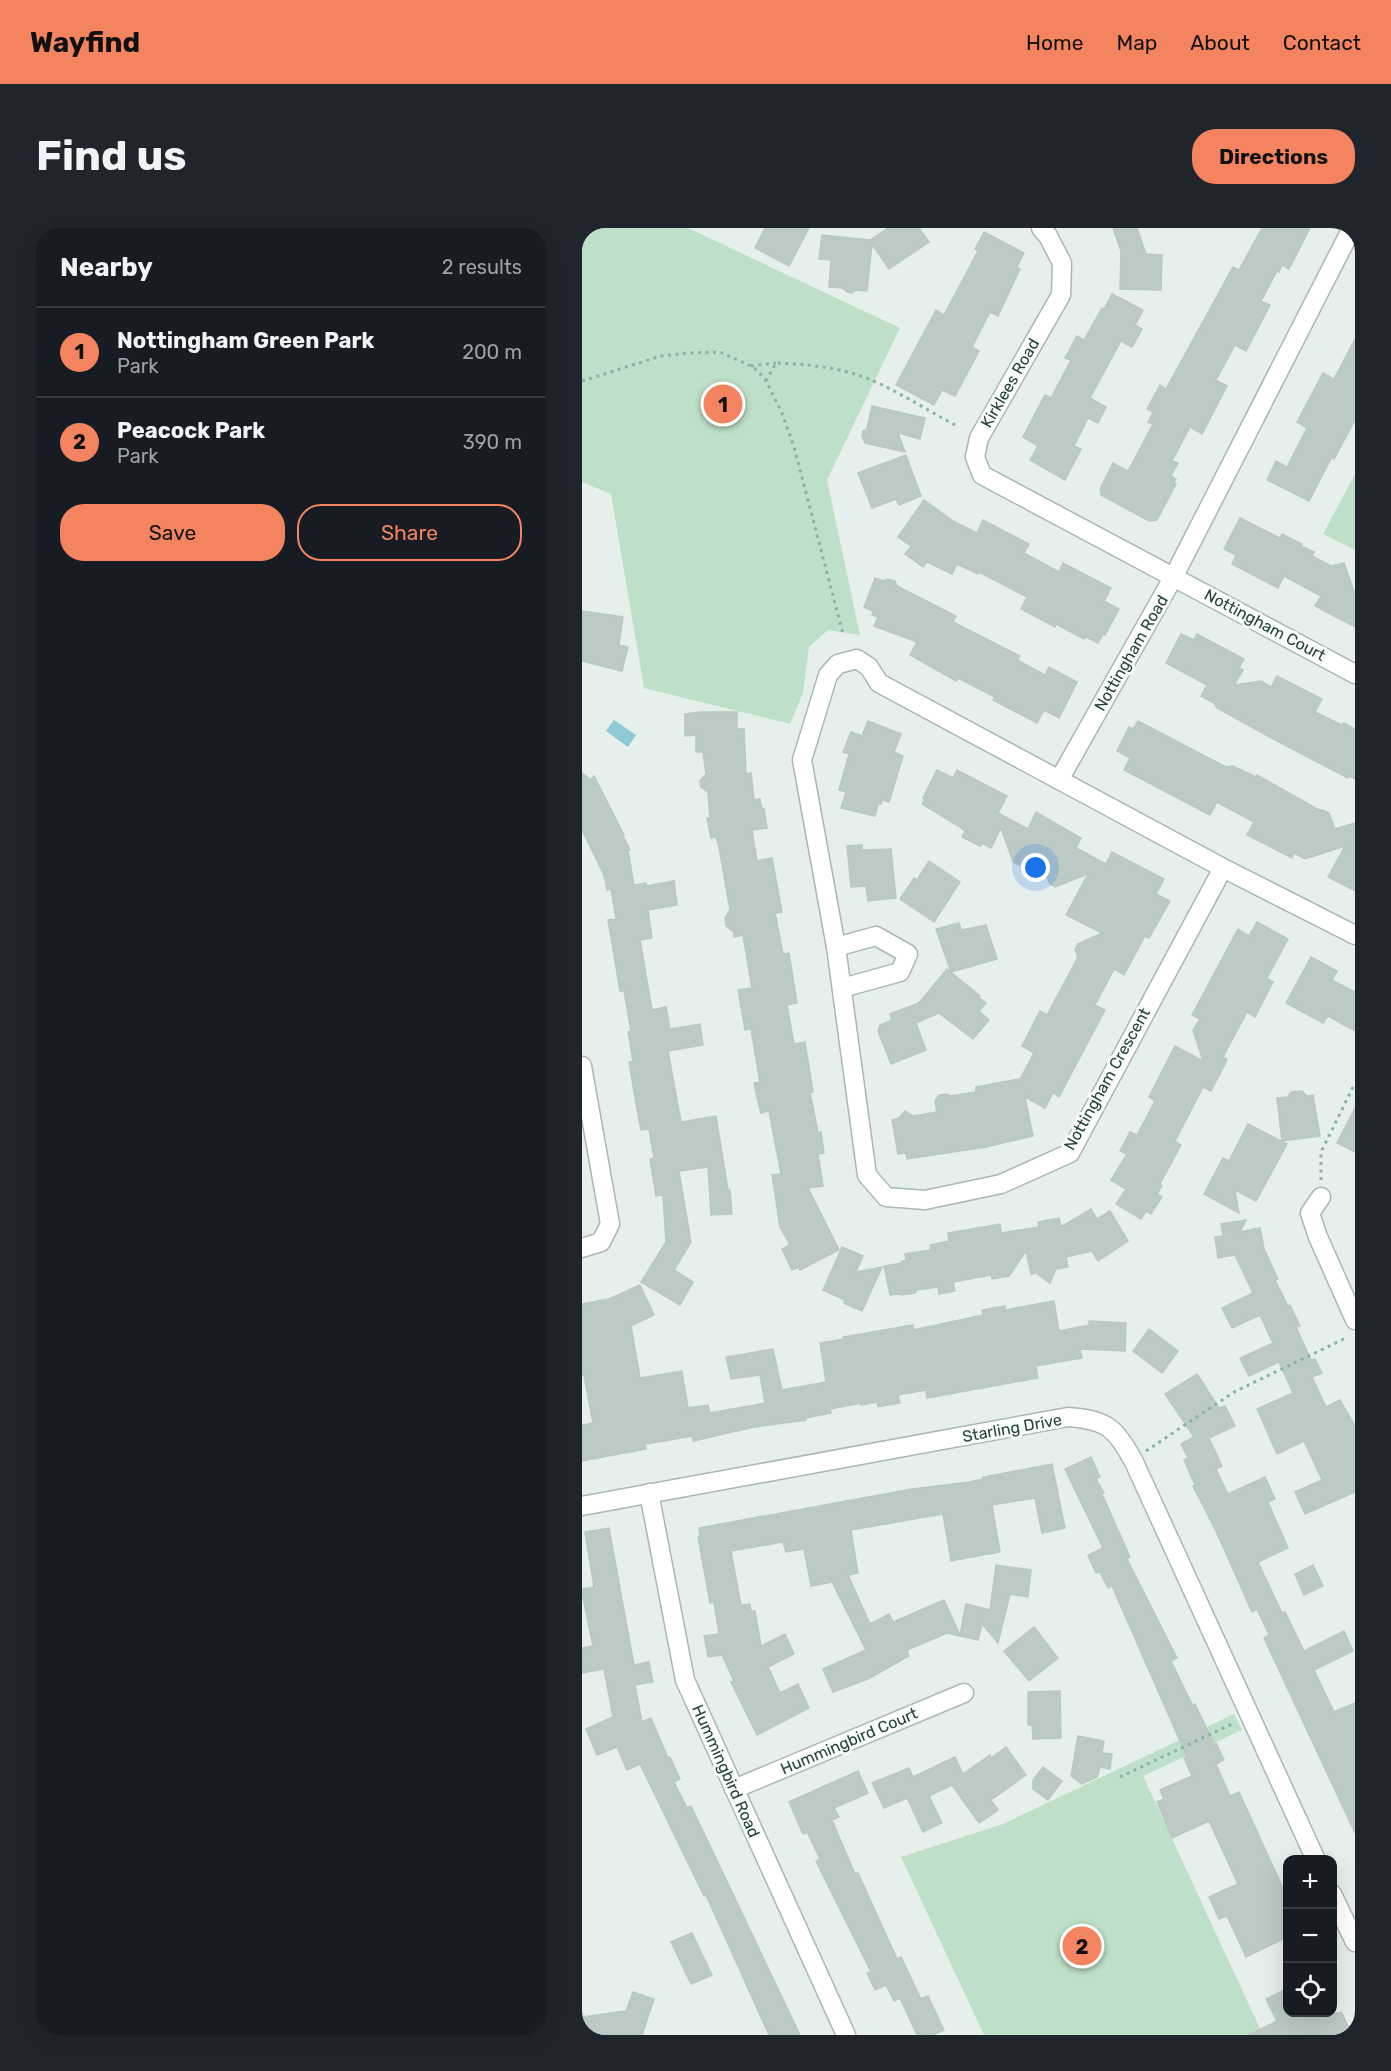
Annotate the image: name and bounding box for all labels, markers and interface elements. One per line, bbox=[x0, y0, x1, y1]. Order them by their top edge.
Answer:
text: Wayfind bbox=[30, 26, 140, 59]
text: Home bbox=[1026, 30, 1083, 55]
text: Map bbox=[1116, 30, 1157, 55]
text: About bbox=[1190, 30, 1250, 55]
text: Contact bbox=[1283, 30, 1361, 55]
button: Directions bbox=[1192, 129, 1355, 184]
text: Find us bbox=[36, 131, 187, 181]
text: Nearby bbox=[60, 252, 153, 283]
text: 2 results bbox=[442, 255, 522, 279]
text: Nottingham Green Park bbox=[117, 327, 374, 354]
street label: Kirklees Road bbox=[977, 335, 1043, 431]
text: 1 bbox=[75, 340, 84, 364]
text: 200 m bbox=[462, 340, 522, 364]
text: Park bbox=[117, 354, 159, 378]
pin: 1 bbox=[704, 382, 742, 426]
text: Peacock Park bbox=[117, 417, 265, 444]
text: 2 bbox=[73, 430, 86, 454]
text: 390 m bbox=[463, 430, 522, 454]
text: Park bbox=[117, 444, 159, 468]
button: Save bbox=[60, 504, 285, 561]
button: Share bbox=[297, 504, 522, 561]
street label: Nottingham Court bbox=[1201, 585, 1329, 665]
street label: Nottingham Road bbox=[1090, 592, 1172, 714]
your location bbox=[1021, 853, 1050, 882]
street label: Nottingham Crescent bbox=[1060, 1004, 1154, 1154]
street label: Starling Drive bbox=[961, 1410, 1063, 1446]
street label: Hummingbird Road bbox=[688, 1702, 764, 1840]
street label: Hummingbird Court bbox=[778, 1703, 920, 1779]
map controls bbox=[1283, 1855, 1337, 2017]
button: + bbox=[1283, 1855, 1337, 1909]
button: − bbox=[1283, 1909, 1337, 1963]
pin: 2 bbox=[1062, 1924, 1102, 1968]
button: locate bbox=[1283, 1963, 1337, 2017]

